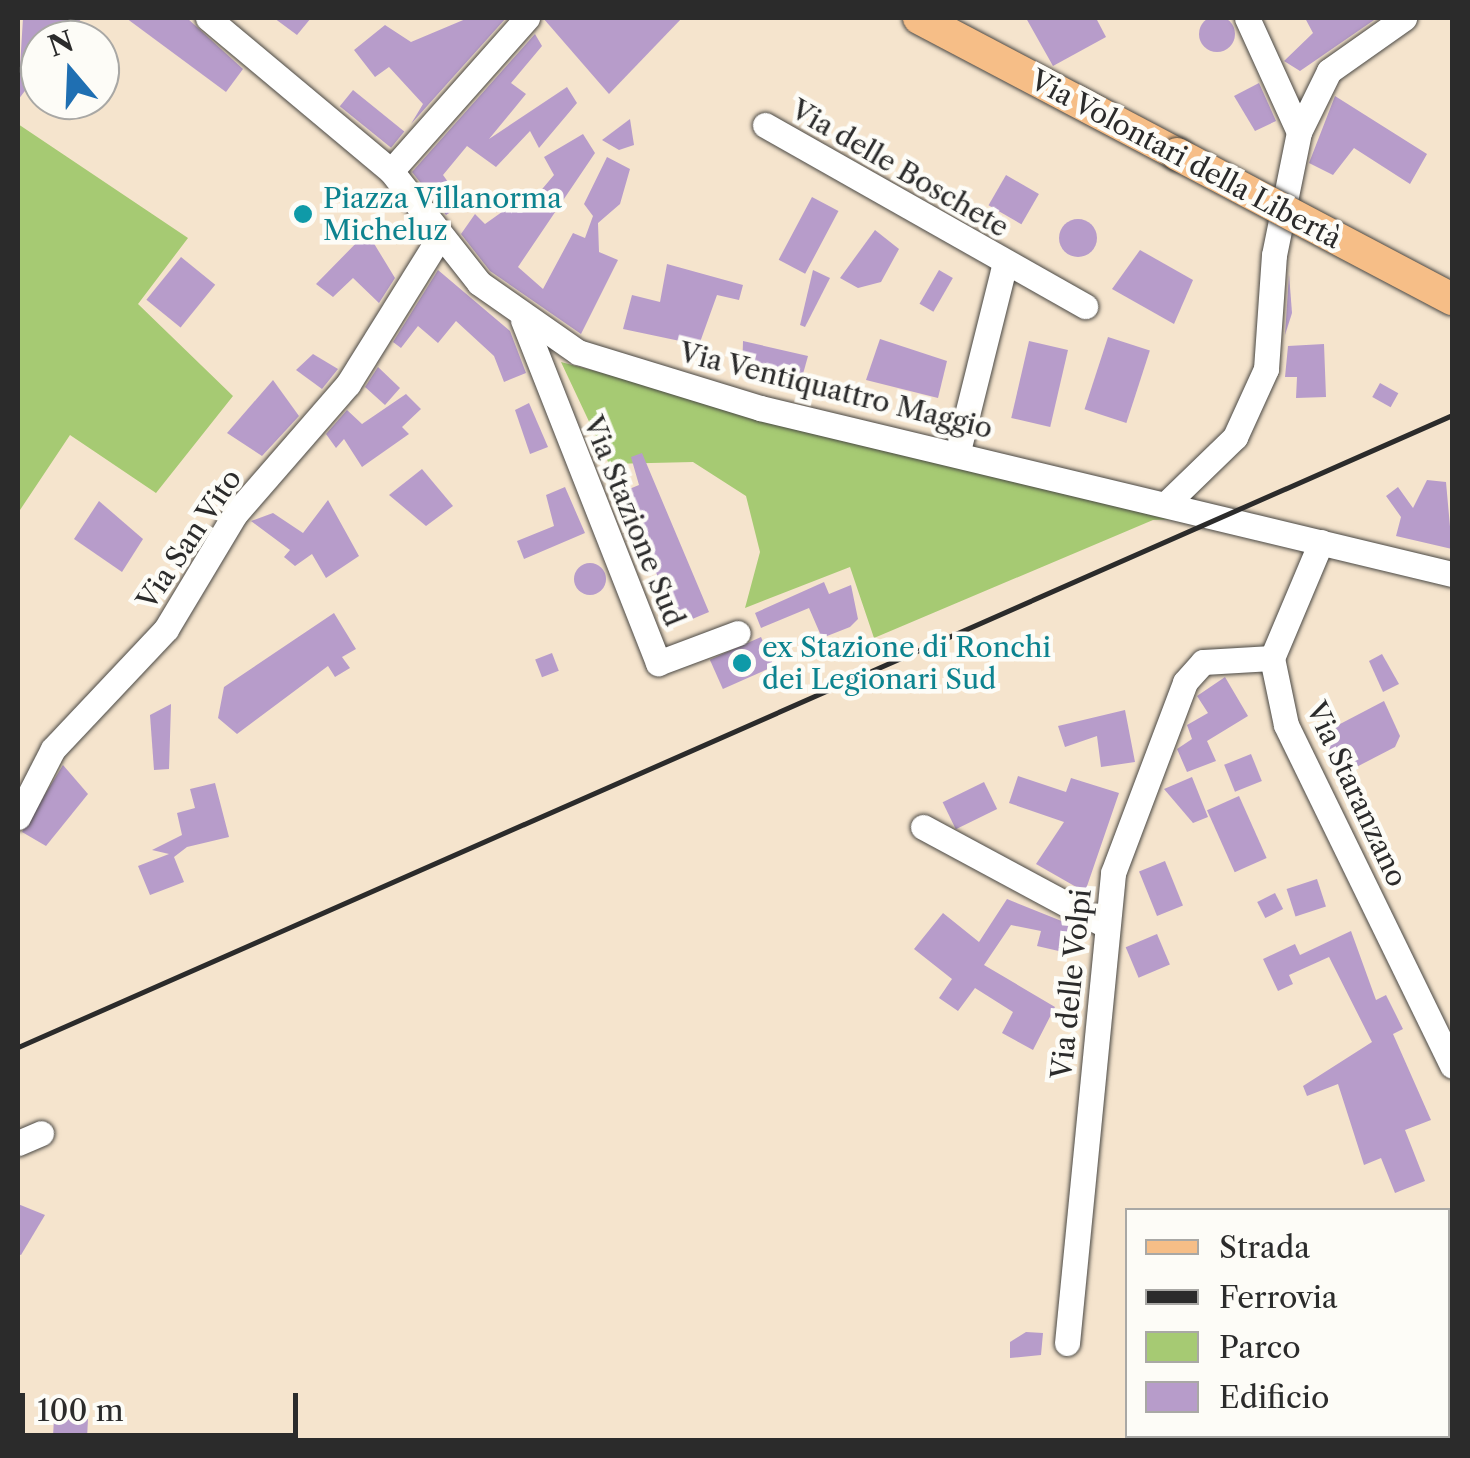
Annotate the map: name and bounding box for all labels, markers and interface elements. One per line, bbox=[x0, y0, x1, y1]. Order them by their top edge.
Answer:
north arrow bbox=[20, 20, 120, 120]
text: N bbox=[44, 23, 78, 64]
street label: Via Volontari della Libertà bbox=[1024, 62, 1348, 256]
street label: Via delle Boschete bbox=[785, 92, 1015, 244]
place label: Piazza Villanorma Micheluz bbox=[323, 181, 563, 247]
marker: Piazza Villanorma Micheluz bbox=[292, 203, 314, 225]
street label: Via Ventiquattro Maggio bbox=[675, 335, 997, 445]
street label: Via Stazione Sud bbox=[576, 411, 692, 631]
street label: Via San Vito bbox=[129, 462, 249, 616]
place label: ex Stazione di Ronchi dei Legionari Sud bbox=[762, 630, 1051, 696]
marker: ex Stazione di Ronchi dei Legionari Sud bbox=[731, 652, 753, 674]
street label: Via Staranzano bbox=[1299, 696, 1415, 892]
street label: Via delle Volpi bbox=[1044, 887, 1098, 1081]
legend bbox=[1125, 1208, 1450, 1438]
text: Strada bbox=[1219, 1229, 1310, 1266]
text: Ferrovia bbox=[1219, 1279, 1338, 1316]
text: Parco bbox=[1219, 1329, 1301, 1366]
scale bar bbox=[25, 1373, 302, 1435]
text: Edificio bbox=[1219, 1379, 1329, 1416]
text: 100 m bbox=[37, 1392, 124, 1429]

